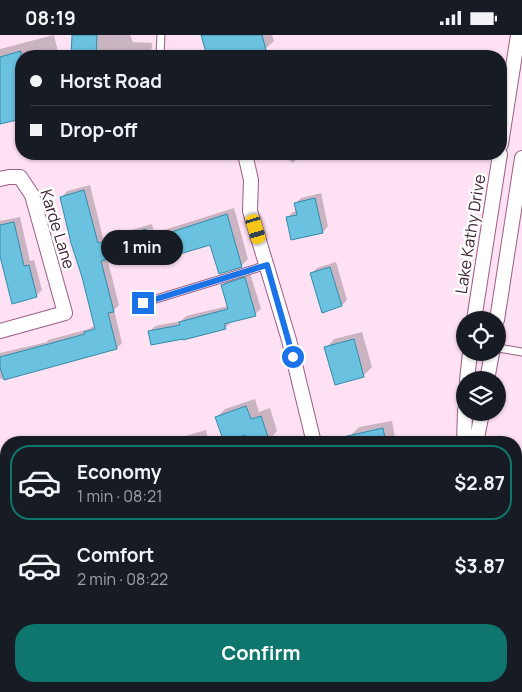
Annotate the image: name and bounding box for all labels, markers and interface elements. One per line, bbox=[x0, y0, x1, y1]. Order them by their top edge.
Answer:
text: 08:19 bbox=[25, 5, 76, 31]
text: Horst Road bbox=[60, 68, 162, 94]
text: Drop-off bbox=[60, 117, 137, 143]
street label: Lake Kathy Drive bbox=[450, 173, 490, 295]
street label: Karde Lane bbox=[36, 187, 80, 271]
car bbox=[244, 212, 267, 246]
callout: 1 min bbox=[102, 231, 184, 265]
text: 1 min bbox=[122, 236, 162, 258]
route end bbox=[132, 292, 154, 314]
map controls bbox=[456, 311, 506, 421]
button: locate bbox=[456, 311, 506, 361]
route start bbox=[282, 346, 304, 368]
button: layers bbox=[456, 371, 506, 421]
text: Economy bbox=[77, 459, 161, 485]
icon: car bbox=[17, 460, 62, 505]
text: $2.87 bbox=[454, 470, 505, 496]
text: 1 min · 08:21 bbox=[77, 485, 162, 507]
text: Comfort bbox=[77, 542, 154, 568]
icon: car bbox=[17, 543, 62, 588]
text: $3.87 bbox=[454, 553, 505, 579]
text: 2 min · 08:22 bbox=[77, 568, 168, 590]
button: Confirm bbox=[15, 624, 507, 682]

